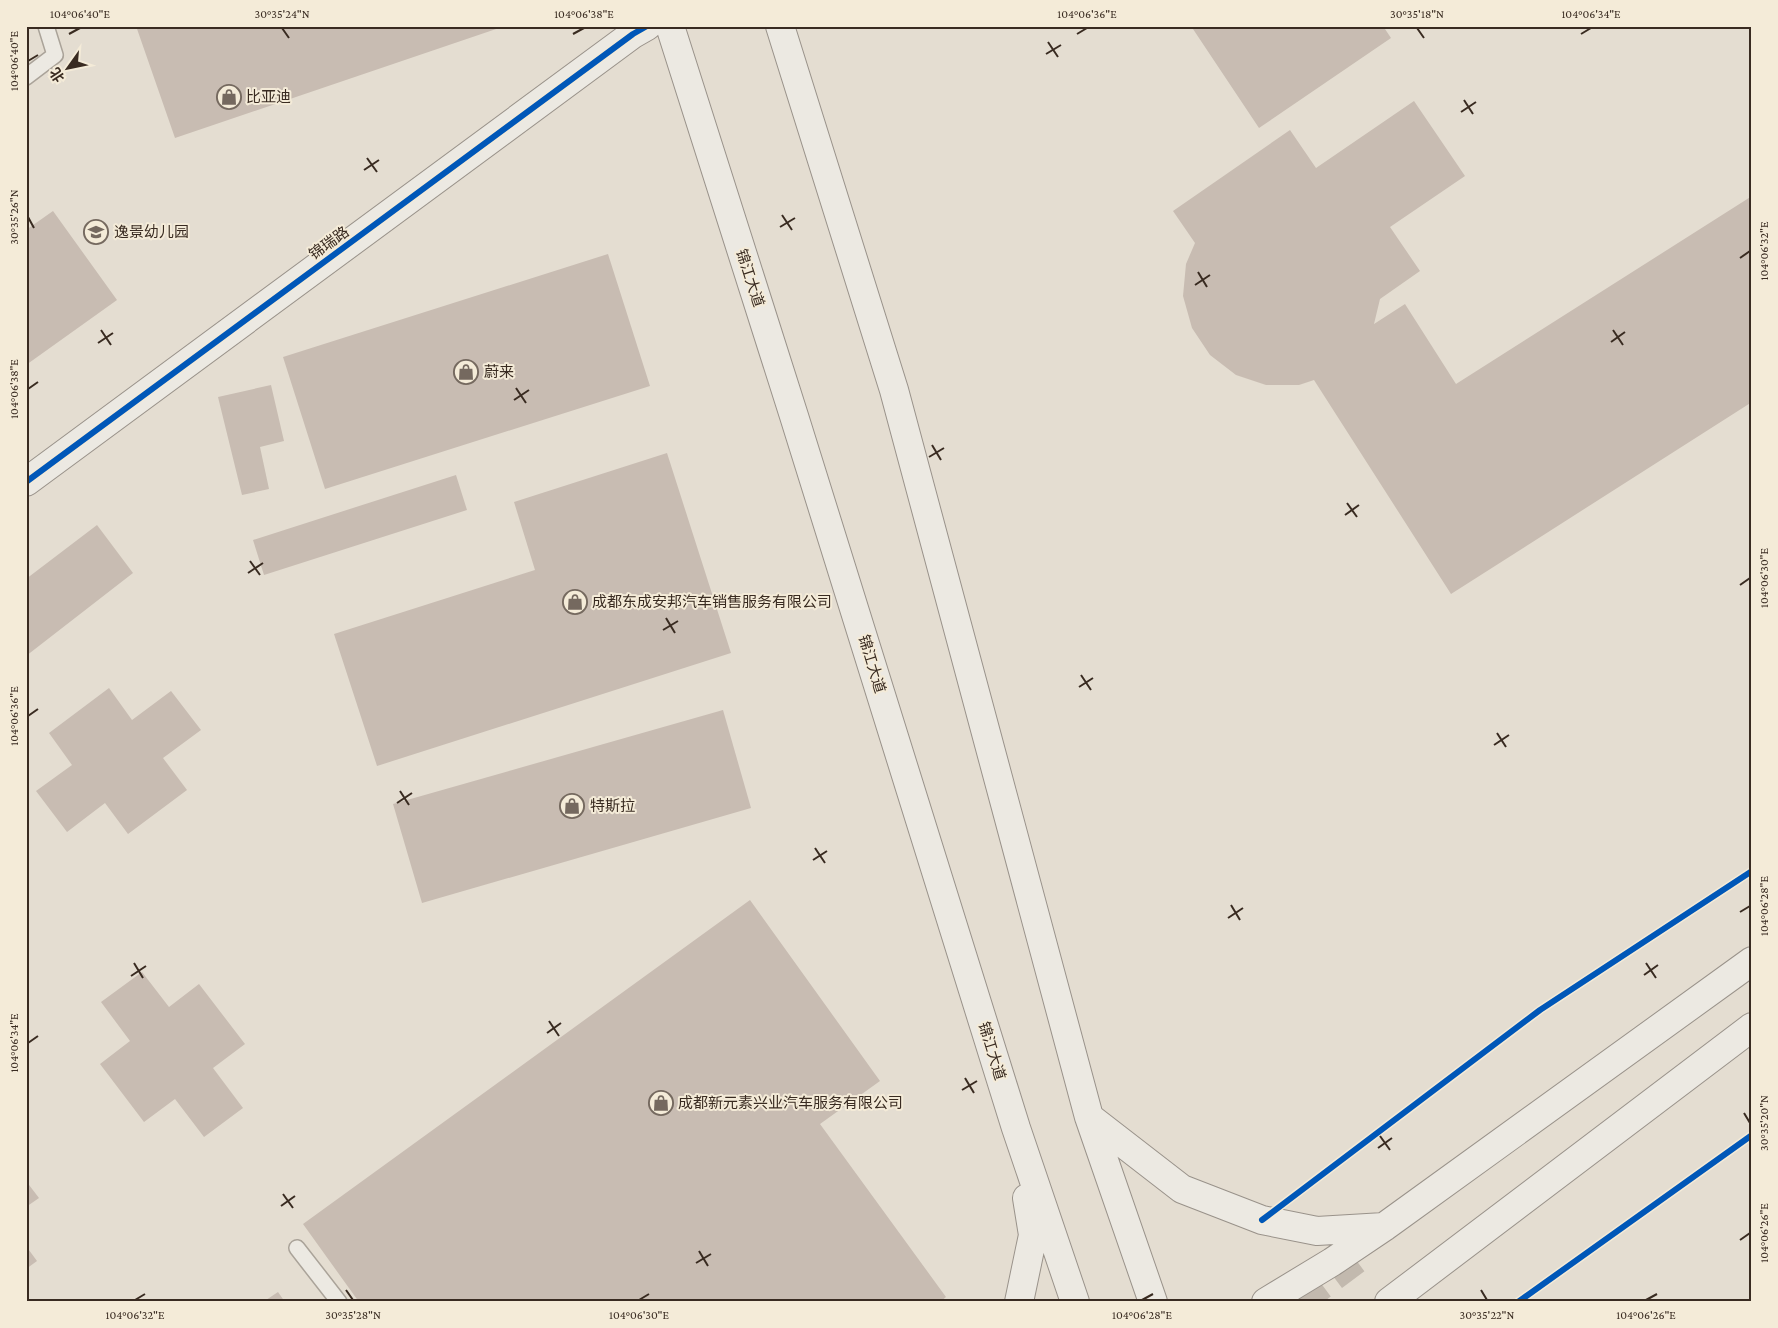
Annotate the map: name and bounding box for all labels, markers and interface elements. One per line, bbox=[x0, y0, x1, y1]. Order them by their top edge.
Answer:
text: 104°06'40"E bbox=[50, 7, 110, 21]
text: 30°35'24"N bbox=[254, 7, 310, 21]
text: 104°06'38"E bbox=[554, 7, 614, 21]
text: 104°06'36"E bbox=[1057, 7, 1117, 21]
text: 30°35'18"N bbox=[1390, 7, 1444, 21]
text: 104°06'34"E bbox=[1561, 7, 1621, 21]
text: 104°06'40"E bbox=[7, 31, 21, 91]
north arrow bbox=[42, 42, 92, 92]
text: 北 bbox=[47, 65, 68, 85]
shop icon: 比亚迪 bbox=[216, 84, 242, 110]
place label: 比亚迪 bbox=[246, 89, 291, 105]
text: 30°35'26"N bbox=[7, 189, 21, 245]
school or university icon: 逸景幼儿园 bbox=[83, 219, 109, 245]
text: 104°06'32"E bbox=[1757, 221, 1771, 280]
street label: 锦瑞路 bbox=[306, 223, 352, 263]
place label: 逸景幼儿园 bbox=[114, 224, 189, 240]
street label: 锦江大道 bbox=[733, 247, 767, 309]
text: 104°06'38"E bbox=[7, 359, 21, 419]
shop icon: 蔚来 bbox=[453, 359, 479, 385]
place label: 蔚来 bbox=[484, 364, 514, 380]
text: 104°06'30"E bbox=[1757, 548, 1771, 608]
shop icon: 成都东成安邦汽车销售服务有限公司 bbox=[562, 589, 588, 615]
place label: 成都东成安邦汽车销售服务有限公司 bbox=[592, 594, 832, 610]
street label: 锦江大道 bbox=[856, 633, 888, 695]
text: 104°06'36"E bbox=[7, 686, 21, 746]
shop icon: 特斯拉 bbox=[559, 793, 585, 819]
place label: 特斯拉 bbox=[590, 797, 635, 814]
text: 104°06'28"E bbox=[1757, 876, 1771, 936]
text: 104°06'34"E bbox=[7, 1013, 21, 1073]
street label: 锦江大道 bbox=[976, 1020, 1008, 1082]
shop icon: 成都新元素兴业汽车服务有限公司 bbox=[648, 1090, 674, 1116]
place label: 成都新元素兴业汽车服务有限公司 bbox=[678, 1095, 903, 1111]
text: 30°35'20"N bbox=[1757, 1095, 1771, 1151]
text: 104°06'26"E bbox=[1757, 1203, 1771, 1263]
text: 104°06'32"E bbox=[106, 1308, 165, 1322]
text: 30°35'28"N bbox=[325, 1308, 381, 1322]
text: 104°06'30"E bbox=[609, 1308, 669, 1322]
text: 104°06'28"E bbox=[1112, 1308, 1172, 1322]
text: 30°35'22"N bbox=[1460, 1308, 1515, 1322]
text: 104°06'26"E bbox=[1616, 1308, 1676, 1322]

